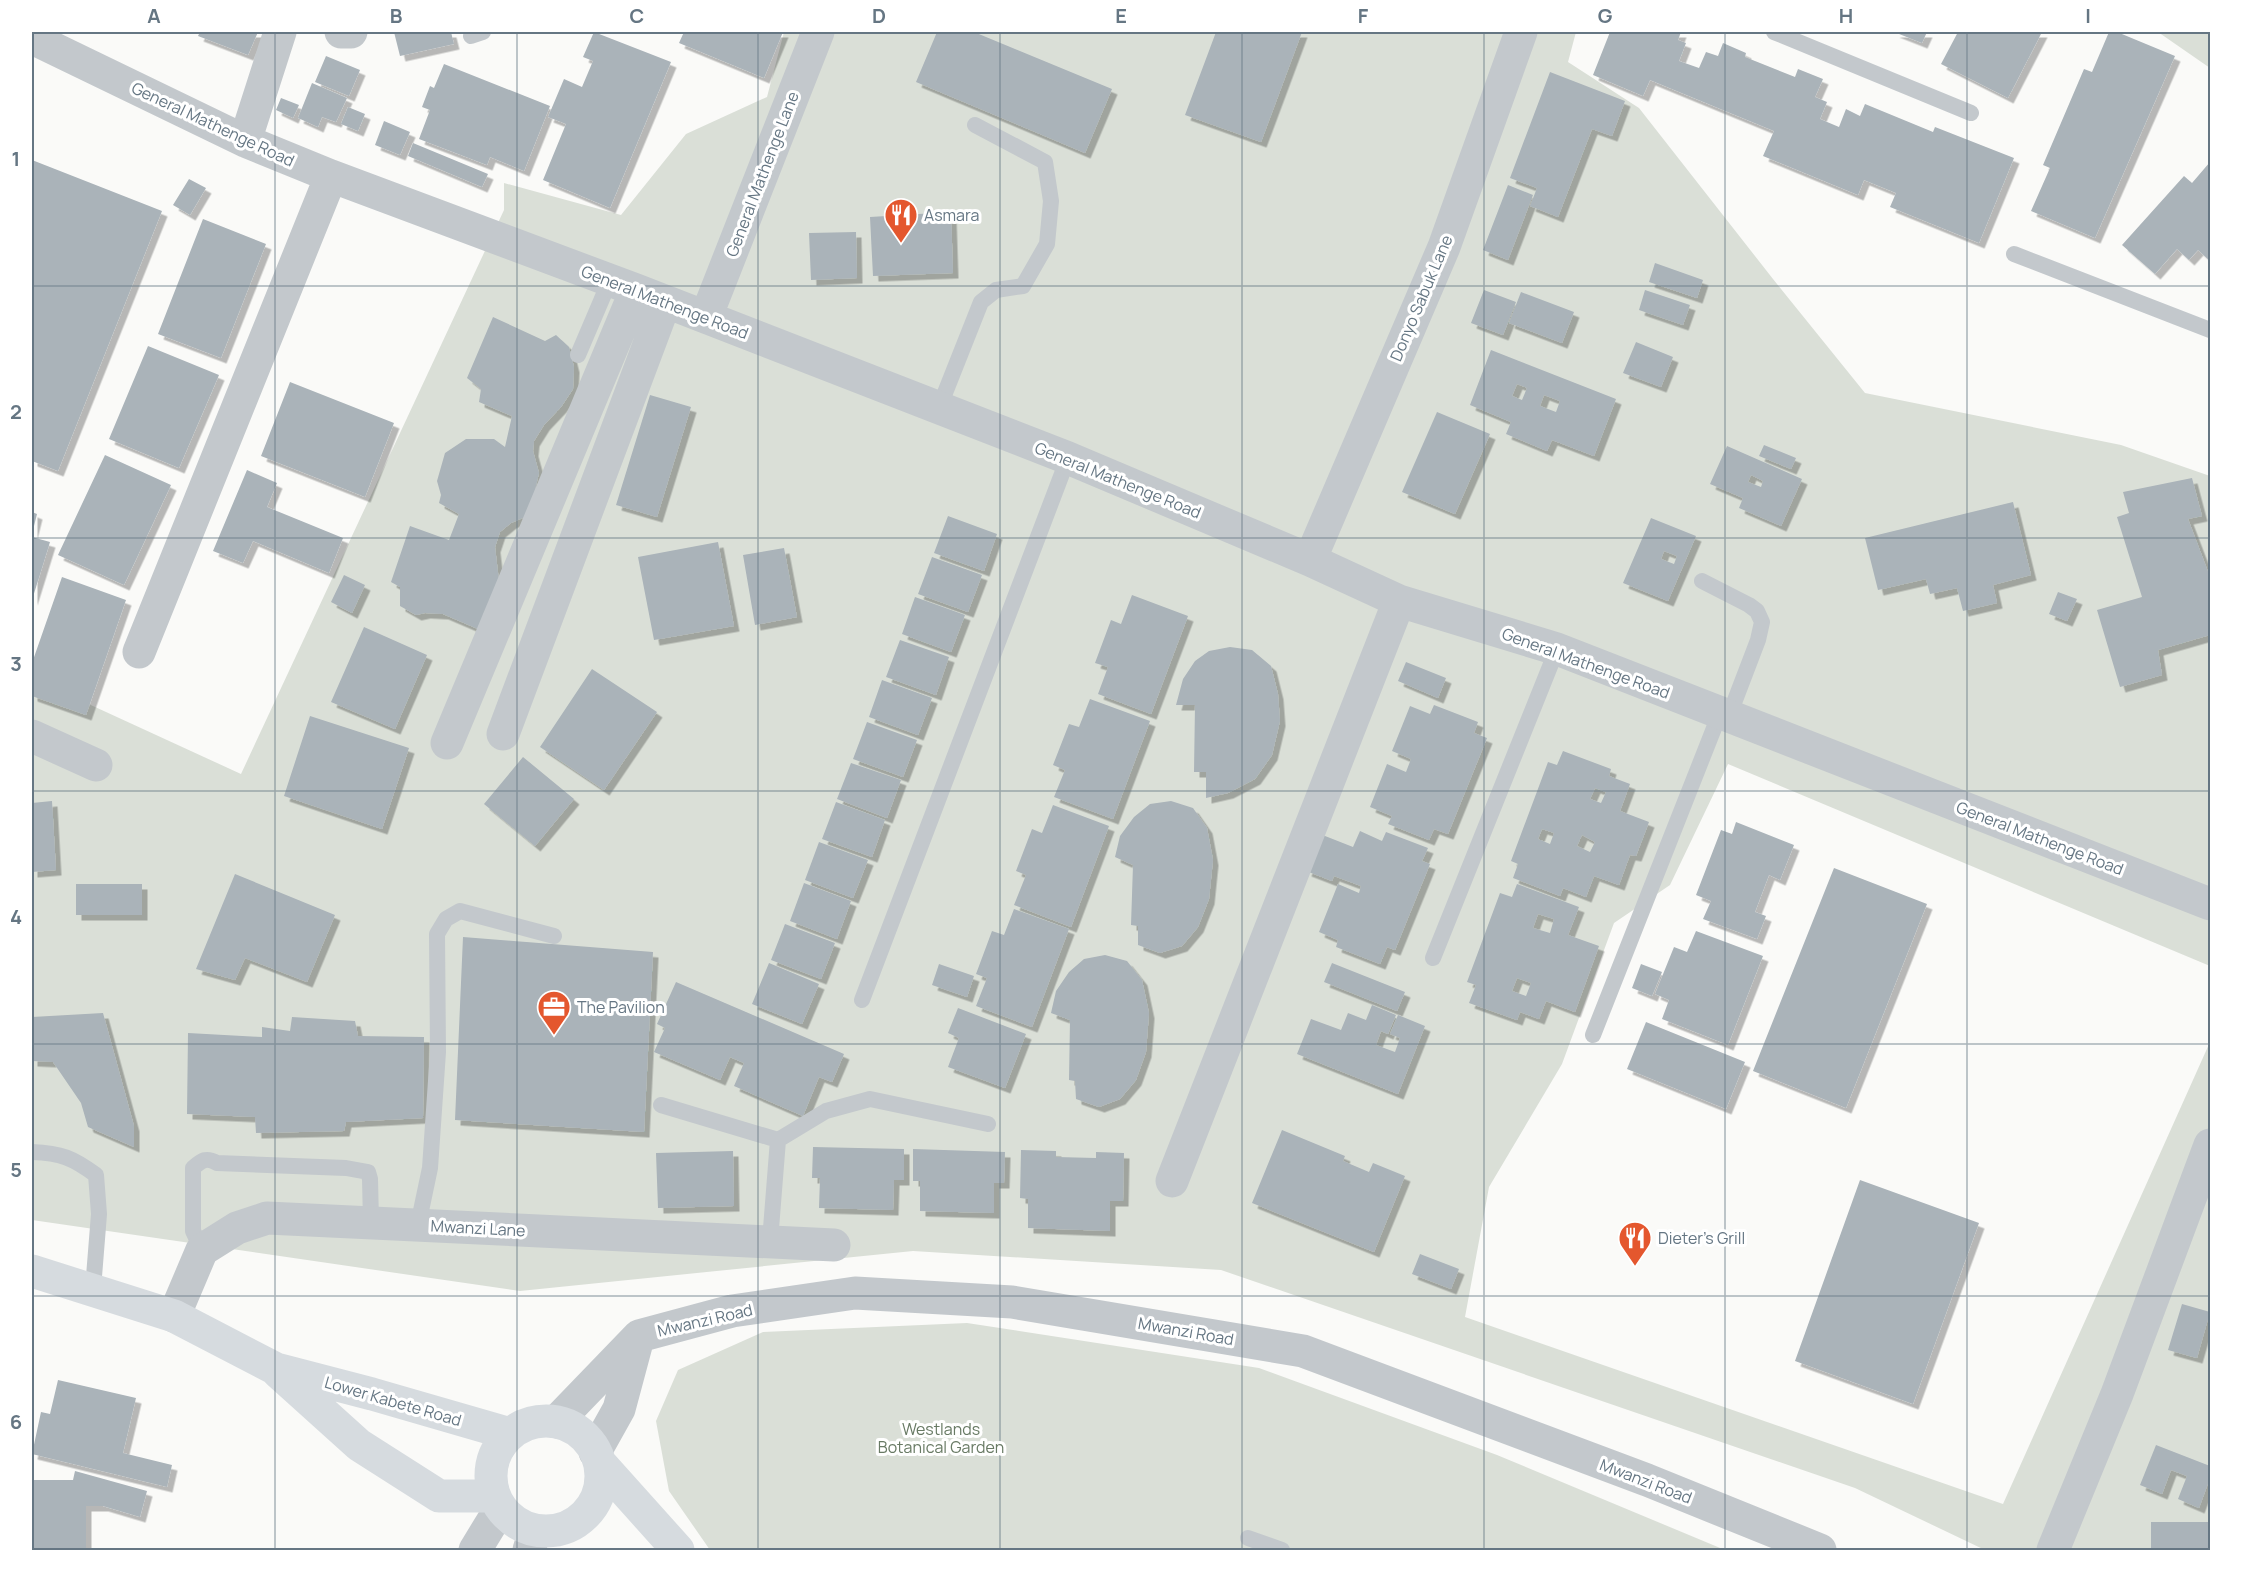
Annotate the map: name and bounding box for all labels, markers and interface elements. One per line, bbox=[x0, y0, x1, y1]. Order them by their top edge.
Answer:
text: A bbox=[147, 2, 161, 29]
text: B bbox=[390, 2, 403, 29]
text: C bbox=[630, 2, 644, 29]
text: D bbox=[872, 2, 886, 29]
text: E bbox=[1115, 2, 1127, 29]
text: F bbox=[1358, 2, 1369, 29]
text: G bbox=[1598, 2, 1613, 29]
text: H bbox=[1839, 2, 1853, 29]
text: I bbox=[2085, 2, 2091, 29]
street label: General Mathenge Road bbox=[128, 77, 298, 171]
street label: General Mathenge Lane bbox=[720, 88, 804, 260]
text: 1 bbox=[12, 145, 20, 172]
restaurant icon: Asmara bbox=[883, 197, 919, 244]
place label: Asmara bbox=[924, 204, 979, 226]
street label: Donyo Sabuk Lane bbox=[1385, 232, 1457, 364]
street label: General Mathenge Road bbox=[578, 260, 752, 344]
text: 2 bbox=[10, 398, 22, 425]
street label: General Mathenge Road bbox=[1032, 437, 1204, 523]
street label: General Mathenge Road bbox=[1499, 622, 1673, 704]
text: 3 bbox=[10, 650, 22, 677]
street label: General Mathenge Road bbox=[1953, 796, 2127, 880]
text: 4 bbox=[10, 903, 22, 930]
office icon: The Pavilion bbox=[536, 989, 572, 1036]
place label: The Pavilion bbox=[577, 996, 665, 1018]
text: 5 bbox=[10, 1156, 22, 1183]
street label: Mwanzi Lane bbox=[430, 1215, 526, 1241]
restaurant icon: Dieter's Grill bbox=[1617, 1220, 1653, 1267]
place label: Dieter's Grill bbox=[1658, 1227, 1745, 1249]
street label: Mwanzi Road bbox=[655, 1298, 755, 1342]
street label: Mwanzi Road bbox=[1136, 1312, 1236, 1350]
street label: Lower Kabete Road bbox=[322, 1371, 464, 1431]
text: 6 bbox=[10, 1408, 22, 1435]
park label: Westlands Botanical Garden bbox=[878, 1418, 1004, 1458]
street label: Mwanzi Road bbox=[1597, 1453, 1695, 1509]

